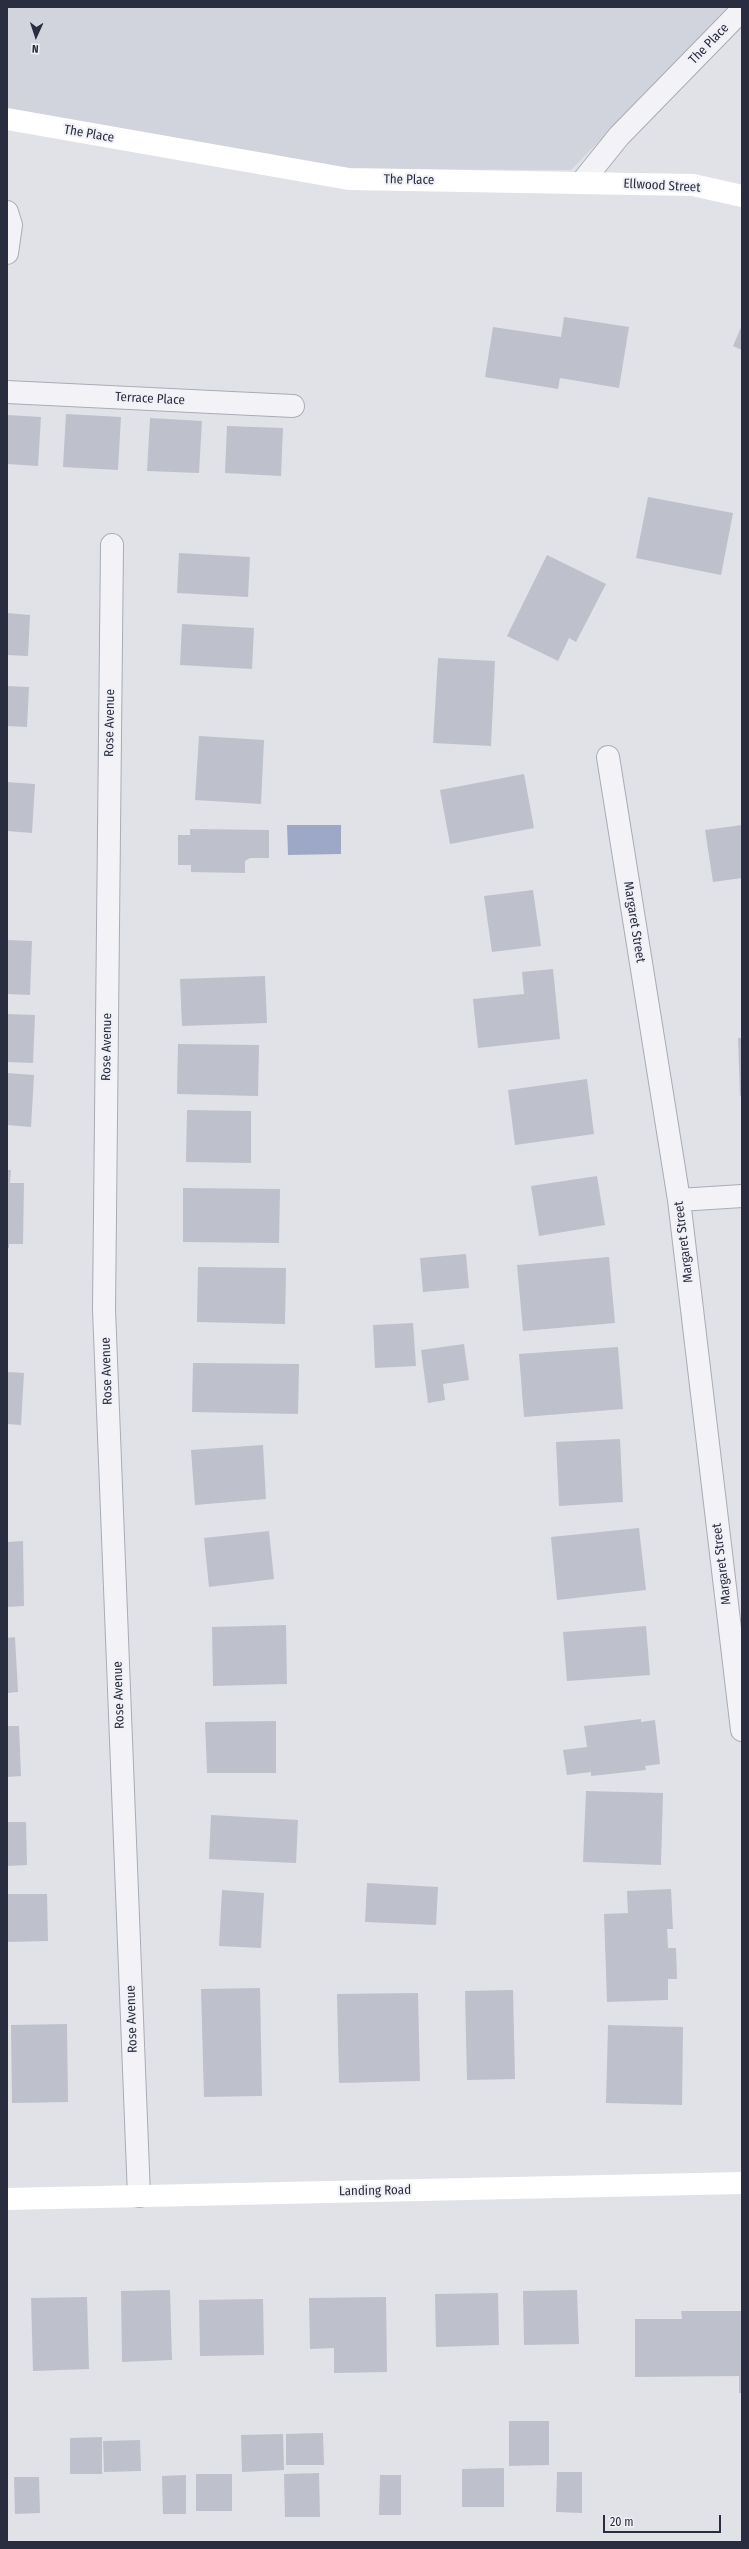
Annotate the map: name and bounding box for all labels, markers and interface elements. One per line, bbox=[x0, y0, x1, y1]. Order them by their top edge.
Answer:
north arrow bbox=[16, 16, 56, 56]
street label: The Place bbox=[686, 20, 732, 68]
text: N bbox=[32, 42, 39, 55]
street label: The Place bbox=[63, 122, 115, 146]
street label: The Place bbox=[384, 172, 434, 188]
street label: Ellwood Street bbox=[623, 176, 701, 196]
street label: Terrace Place bbox=[115, 389, 185, 409]
street label: Rose Avenue bbox=[102, 689, 118, 757]
street label: Margaret Street bbox=[620, 880, 648, 964]
street label: Rose Avenue bbox=[99, 1013, 115, 1081]
street label: Margaret Street bbox=[671, 1200, 697, 1284]
street label: Rose Avenue bbox=[98, 1337, 116, 1405]
street label: Margaret Street bbox=[709, 1522, 735, 1606]
street label: Rose Avenue bbox=[110, 1661, 128, 1729]
street label: Rose Avenue bbox=[123, 1985, 141, 2053]
street label: Landing Road bbox=[339, 2183, 411, 2199]
scale bar bbox=[605, 2507, 723, 2533]
text: 20 m bbox=[610, 2515, 634, 2529]

